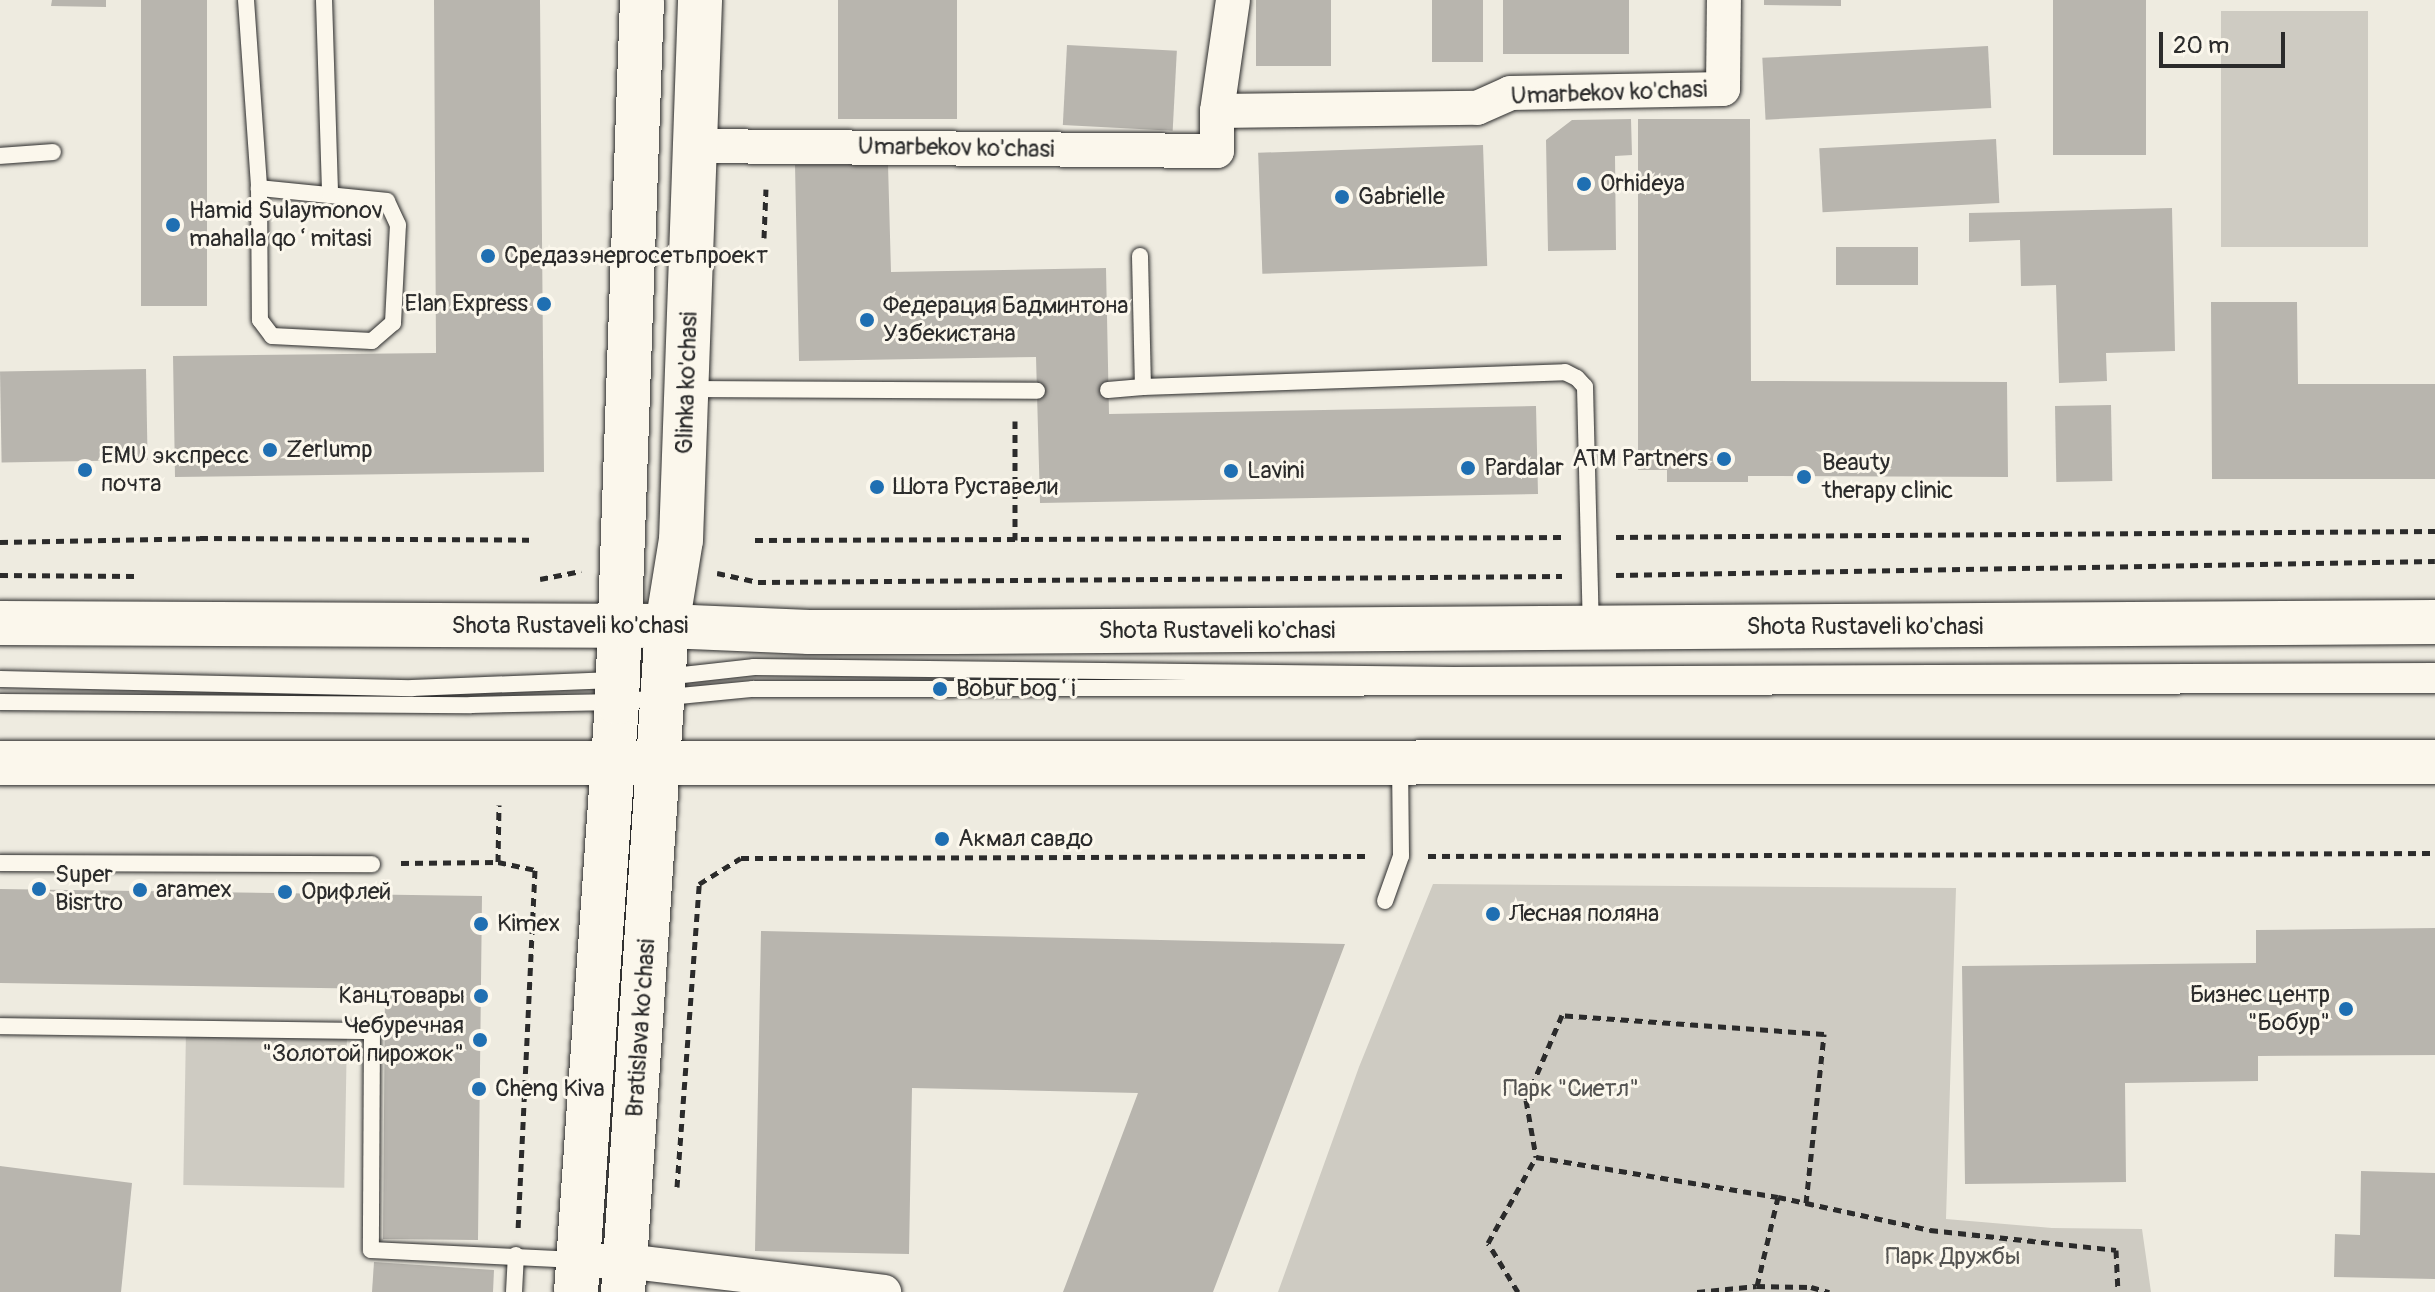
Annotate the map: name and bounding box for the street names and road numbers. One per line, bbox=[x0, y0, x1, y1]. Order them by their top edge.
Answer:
street label: Umarbekov ko'chasi bbox=[1510, 75, 1708, 111]
street label: Umarbekov ko'chasi bbox=[857, 132, 1055, 164]
street label: Glinka ko'chasi bbox=[670, 311, 704, 455]
street label: Shota Rustaveli ko'chasi bbox=[452, 612, 688, 640]
street label: Shota Rustaveli ko'chasi bbox=[1747, 613, 1983, 641]
street label: Shota Rustaveli ko'chasi bbox=[1099, 617, 1335, 645]
street label: Bratislava ko'chasi bbox=[620, 938, 662, 1118]

